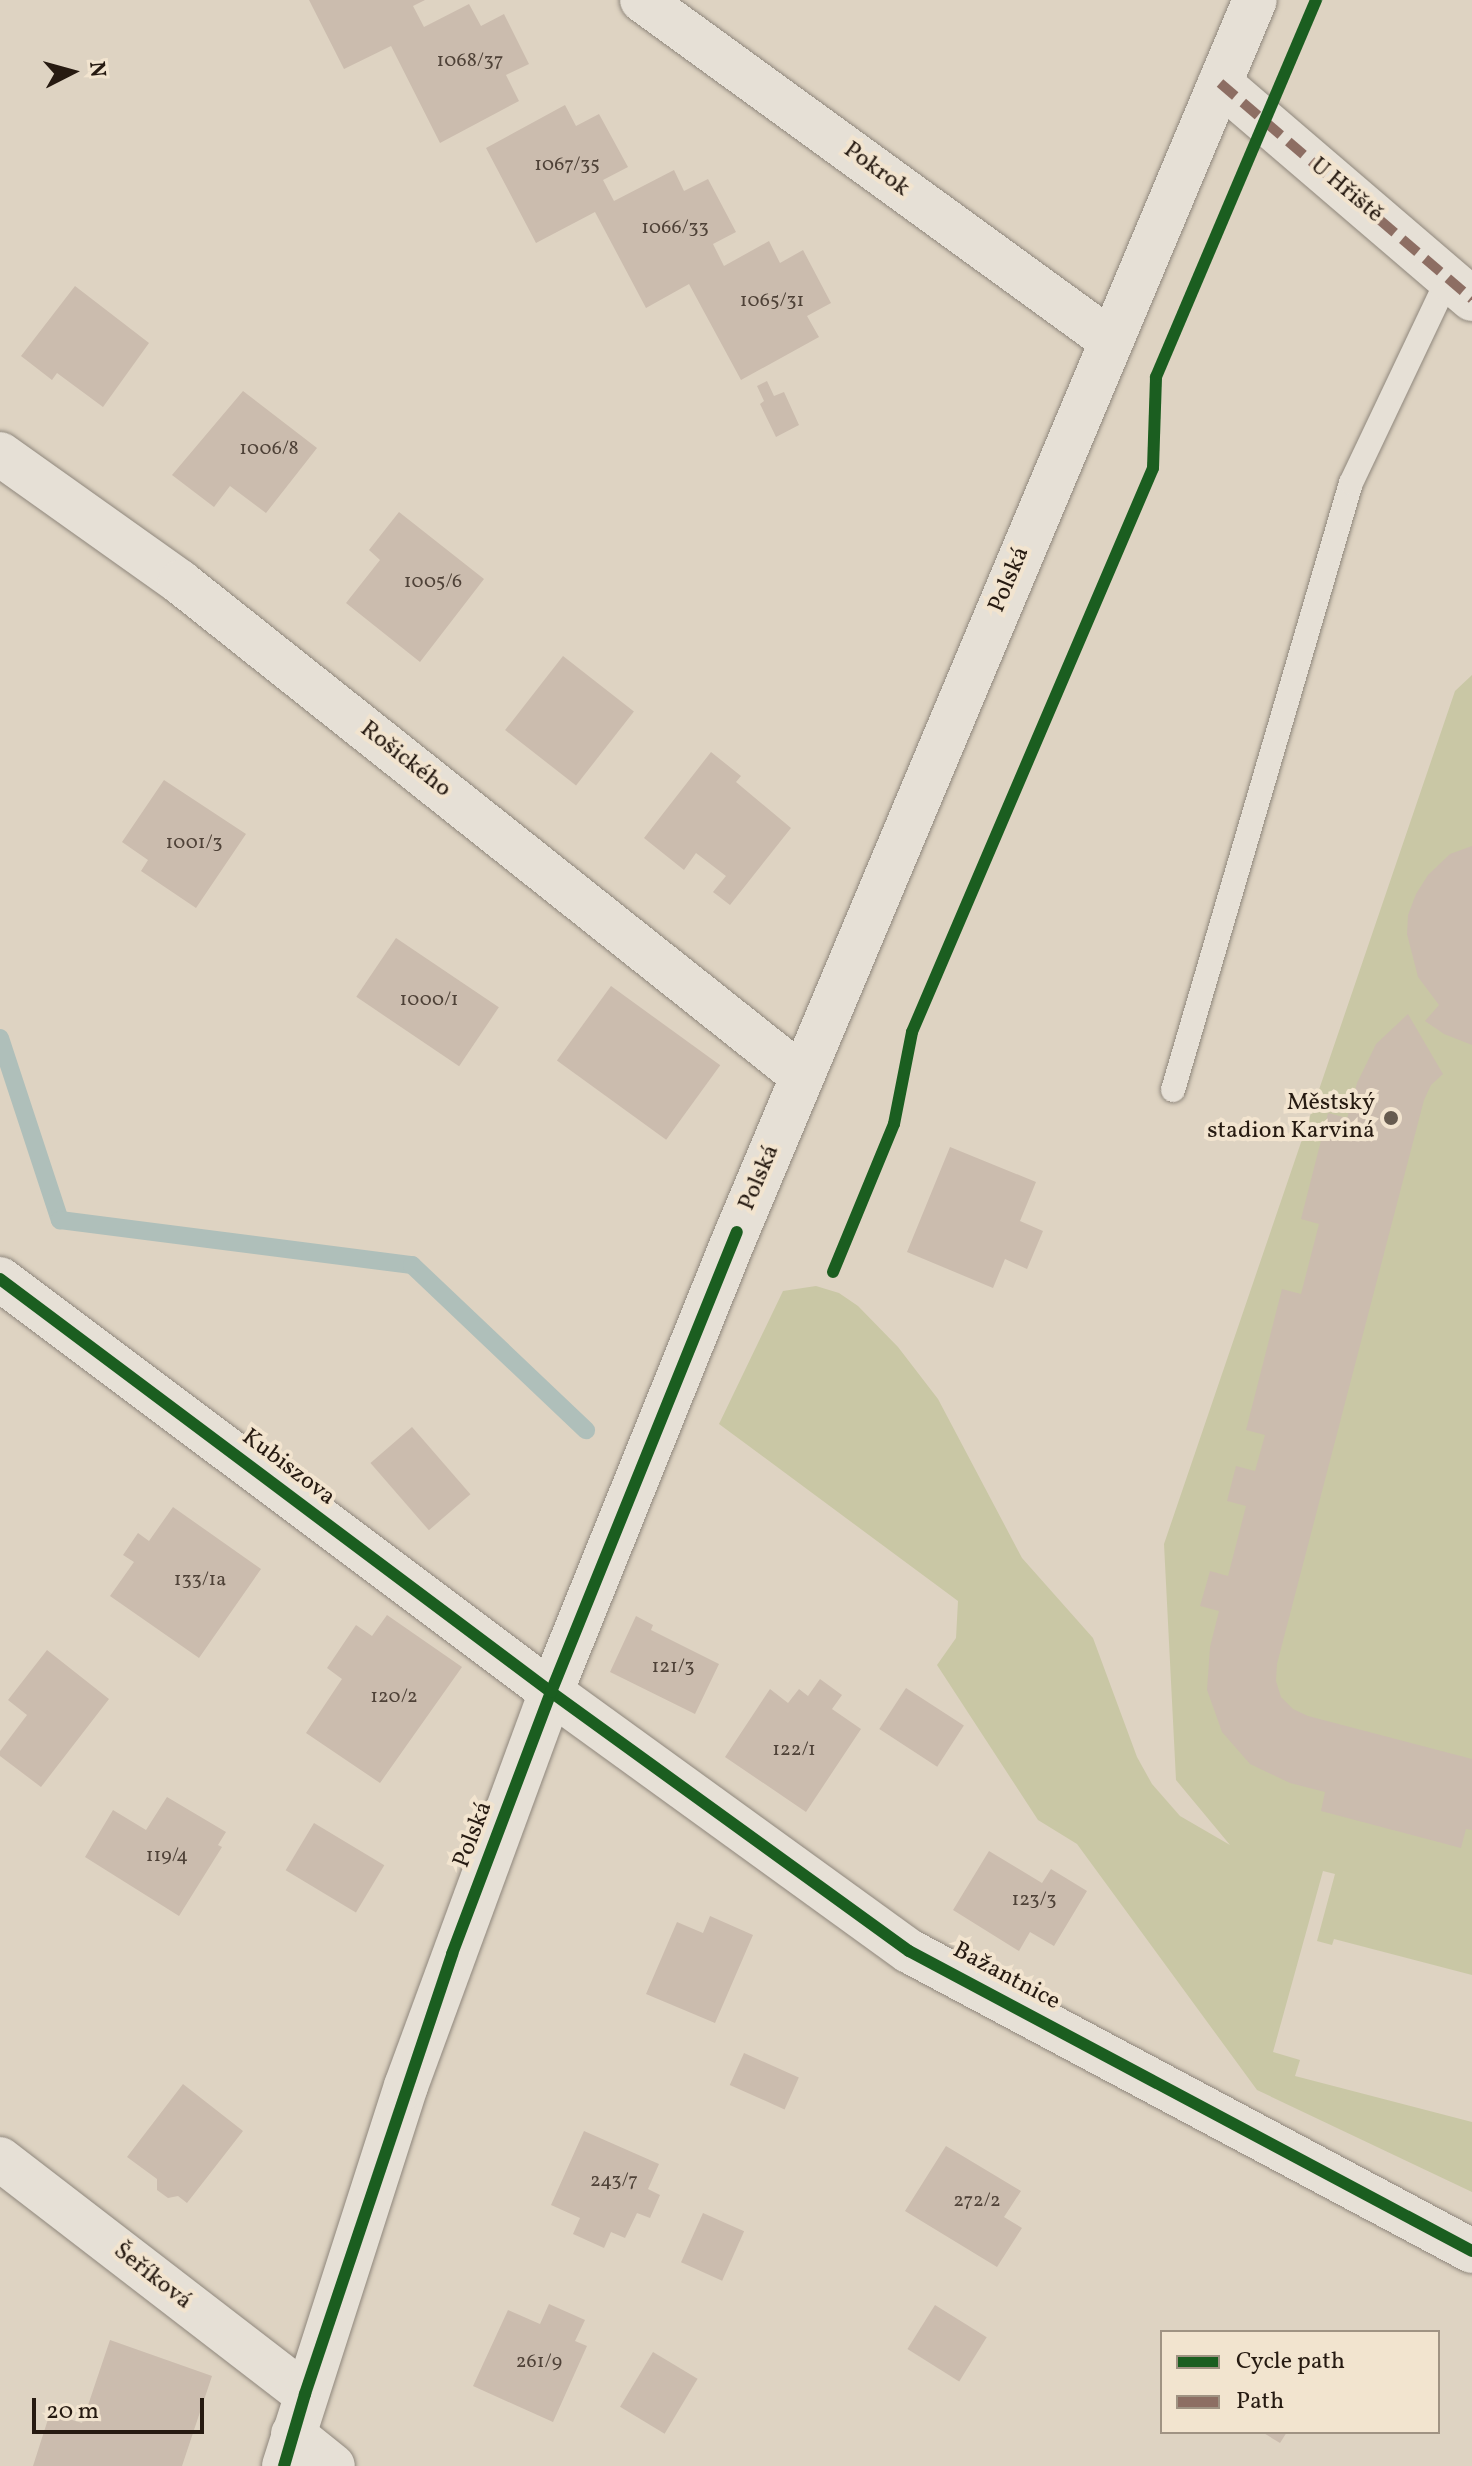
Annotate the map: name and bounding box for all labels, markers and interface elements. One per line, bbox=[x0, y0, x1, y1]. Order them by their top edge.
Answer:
north arrow bbox=[32, 32, 112, 112]
house number: 1068/37 bbox=[437, 49, 503, 73]
text: N bbox=[80, 60, 113, 79]
street label: Pokrok bbox=[837, 136, 915, 204]
street label: U Hřiště bbox=[1304, 152, 1388, 230]
house number: 1067/35 bbox=[534, 153, 600, 177]
house number: 1066/33 bbox=[641, 216, 709, 240]
house number: 1065/31 bbox=[740, 289, 804, 313]
house number: 1006/8 bbox=[239, 437, 299, 461]
street label: Polská bbox=[983, 543, 1037, 617]
house number: 1005/6 bbox=[404, 570, 462, 594]
street label: Rošického bbox=[354, 716, 456, 804]
house number: 1001/3 bbox=[166, 831, 222, 855]
house number: 1000/1 bbox=[399, 988, 459, 1012]
place label: Městský stadion Karviná bbox=[1207, 1090, 1375, 1146]
marker: Městský stadion Karviná bbox=[1382, 1109, 1400, 1127]
street label: Polská bbox=[733, 1141, 787, 1215]
street label: Kubiszova bbox=[236, 1424, 340, 1512]
house number: 133/1a bbox=[174, 1568, 226, 1592]
house number: 121/3 bbox=[651, 1655, 695, 1679]
house number: 120/2 bbox=[370, 1685, 418, 1709]
house number: 122/1 bbox=[772, 1738, 816, 1762]
street label: Polská bbox=[448, 1798, 500, 1872]
house number: 119/4 bbox=[146, 1844, 188, 1868]
house number: 123/3 bbox=[1011, 1888, 1057, 1912]
street label: Bažantnice bbox=[947, 1937, 1065, 2017]
house number: 243/7 bbox=[590, 2169, 638, 2193]
house number: 272/2 bbox=[953, 2189, 1001, 2213]
street label: Šeříková bbox=[107, 2237, 197, 2317]
legend bbox=[1160, 2330, 1440, 2434]
text: Cycle path bbox=[1236, 2345, 1345, 2379]
house number: 261/9 bbox=[516, 2350, 562, 2374]
scale bar bbox=[36, 2382, 208, 2432]
text: Path bbox=[1236, 2385, 1284, 2419]
text: 20 m bbox=[46, 2395, 99, 2429]

